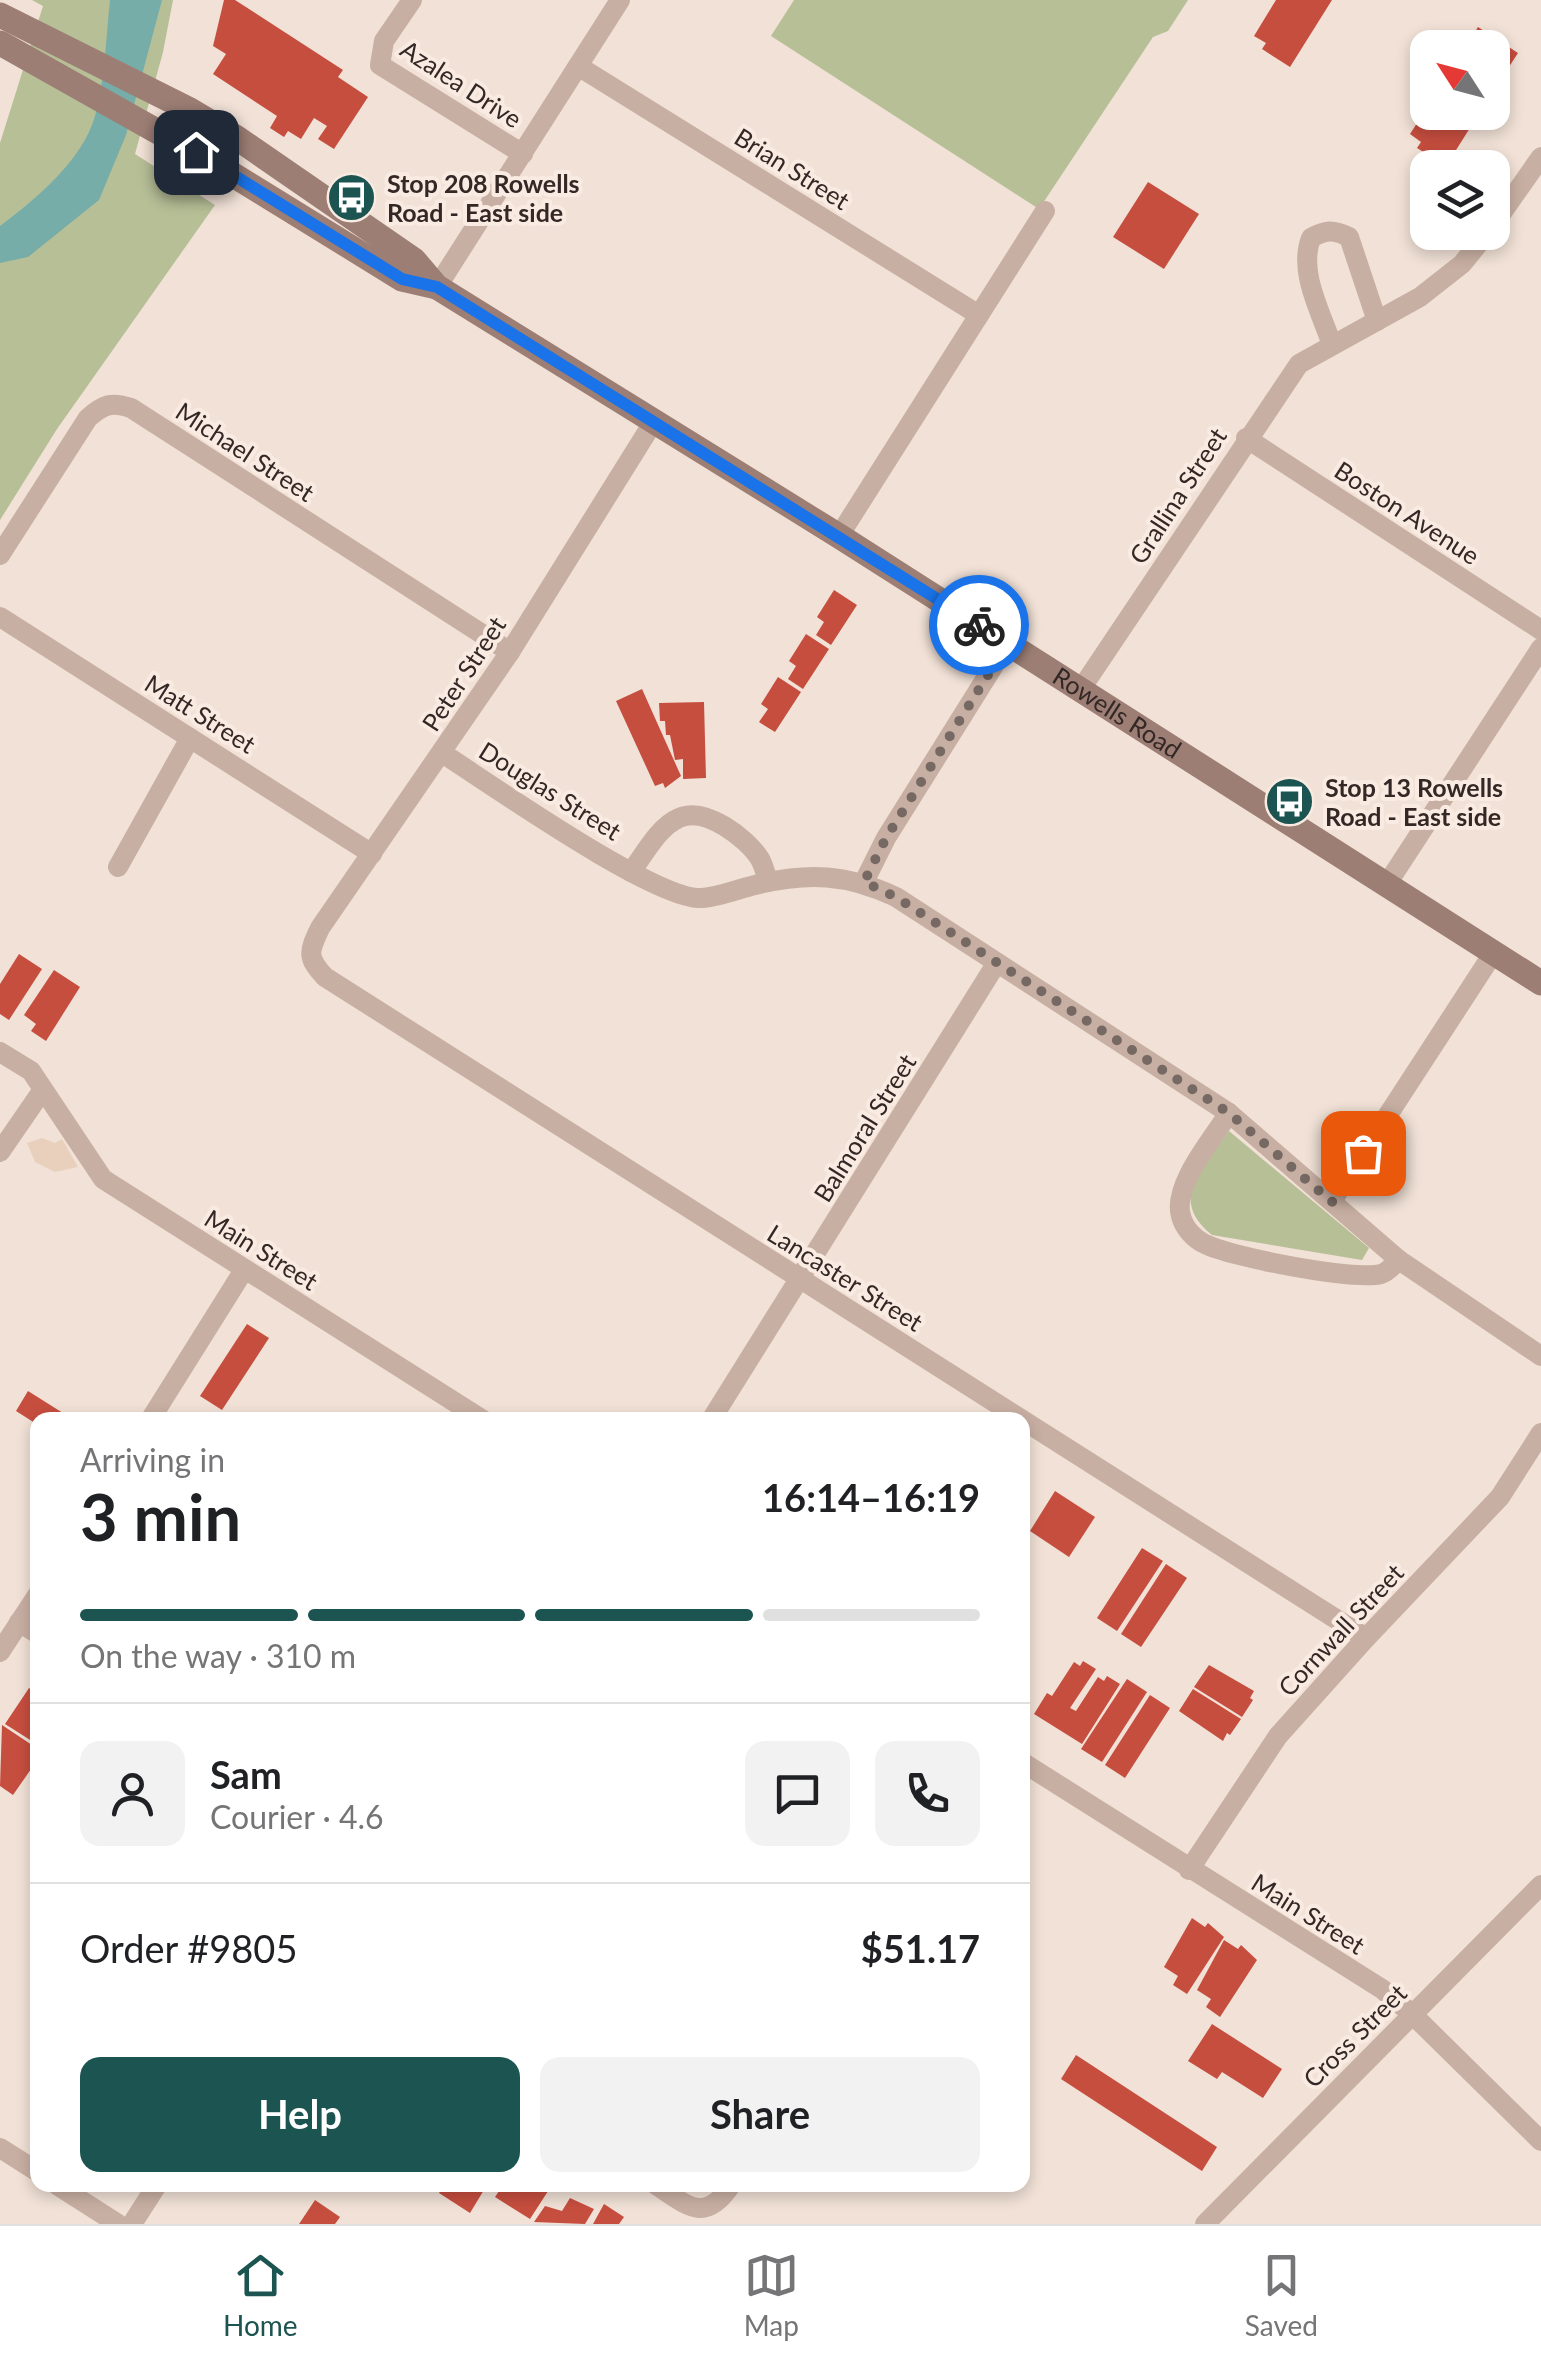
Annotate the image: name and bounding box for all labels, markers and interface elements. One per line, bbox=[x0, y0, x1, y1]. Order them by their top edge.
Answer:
north arrow bbox=[1410, 30, 1510, 130]
map controls bbox=[1410, 30, 1510, 250]
street label: Azalea Drive bbox=[395, 33, 528, 133]
pin bbox=[154, 110, 239, 195]
street label: Brian Street bbox=[730, 121, 855, 215]
icon: home bbox=[169, 125, 224, 180]
button: layers bbox=[1410, 150, 1510, 250]
place label: Stop 208 Rowells Road - East side bbox=[387, 168, 580, 227]
bus stop icon: Stop 208 Rowells Road - East side bbox=[326, 172, 378, 224]
street label: Michael Street bbox=[171, 395, 320, 507]
street label: Grallina Street bbox=[1122, 422, 1232, 569]
street label: Boston Avenue bbox=[1330, 454, 1485, 570]
courier bbox=[929, 575, 1029, 675]
icon: bike bbox=[952, 598, 1007, 653]
street label: Peter Street bbox=[415, 611, 511, 736]
street label: Rowells Road bbox=[1048, 660, 1187, 764]
street label: Matt Street bbox=[140, 667, 261, 759]
street label: Douglas Street bbox=[474, 735, 627, 846]
place label: Stop 13 Rowells Road - East side bbox=[1325, 772, 1503, 831]
bus stop icon: Stop 13 Rowells Road - East side bbox=[1264, 776, 1316, 828]
street label: Balmoral Street bbox=[807, 1048, 922, 1207]
pin bbox=[1321, 1111, 1406, 1196]
icon: bag bbox=[1336, 1126, 1391, 1181]
street label: Main Street bbox=[200, 1203, 324, 1296]
street label: Lancaster Street bbox=[762, 1217, 929, 1337]
text: Arriving in bbox=[80, 1440, 225, 1479]
text: 16:14–16:19 bbox=[762, 1474, 980, 1520]
text: 3 min bbox=[80, 1477, 241, 1555]
street label: Cornwall Street bbox=[1271, 1557, 1409, 1702]
text: On the way · 310 m bbox=[80, 1636, 356, 1675]
button: person bbox=[80, 1741, 185, 1846]
button: chat bbox=[745, 1741, 850, 1846]
button: phone bbox=[875, 1741, 980, 1846]
text: Sam bbox=[210, 1751, 282, 1797]
text: Courier · 4.6 bbox=[210, 1797, 384, 1836]
street label: Main Street bbox=[1247, 1867, 1371, 1960]
text: Order #9805 bbox=[80, 1925, 297, 1971]
text: $51.17 bbox=[861, 1925, 980, 1971]
street label: Cross Street bbox=[1297, 1978, 1412, 2093]
button: Help bbox=[80, 2057, 520, 2172]
button: Share bbox=[540, 2057, 980, 2172]
tab: Home bbox=[223, 2248, 298, 2342]
tab: Map bbox=[744, 2248, 799, 2342]
tab: Saved bbox=[1245, 2248, 1318, 2342]

